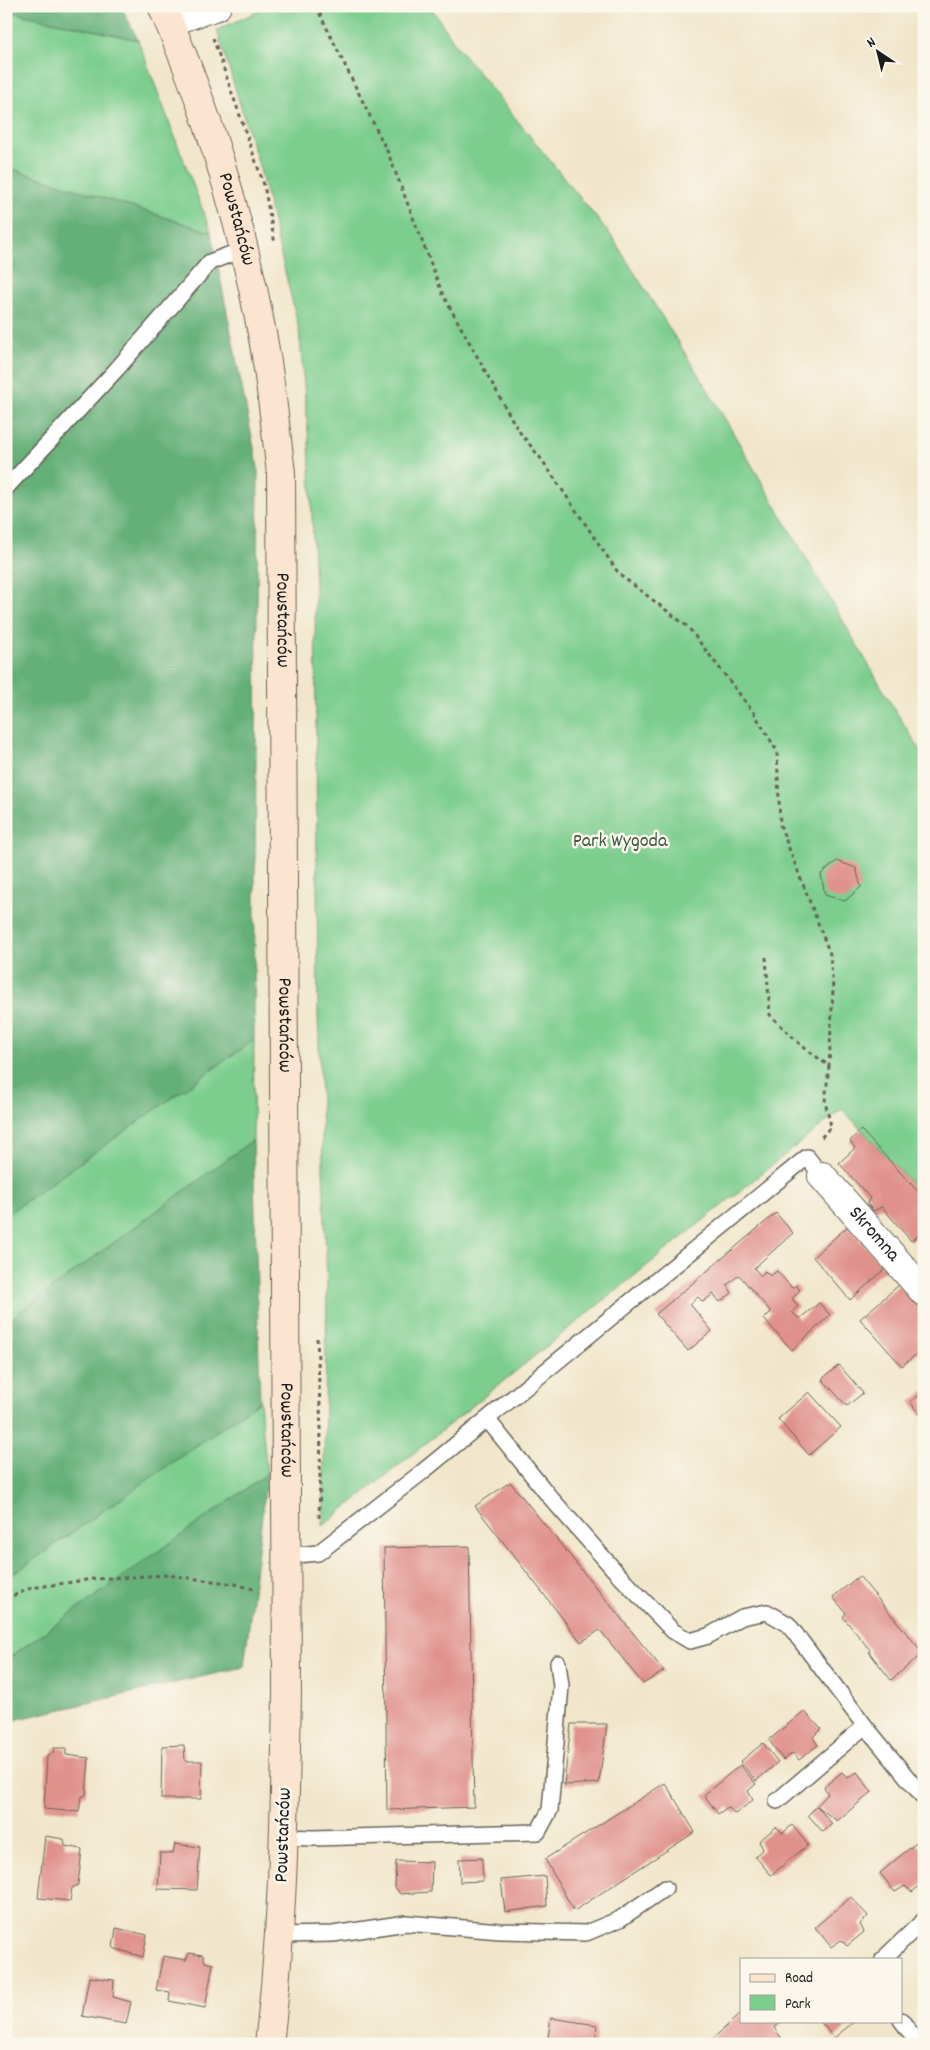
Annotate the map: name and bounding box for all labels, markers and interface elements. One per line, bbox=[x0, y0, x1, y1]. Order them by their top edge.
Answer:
north arrow bbox=[852, 28, 902, 78]
text: N bbox=[863, 33, 880, 53]
street label: Powstańców bbox=[210, 169, 261, 269]
street label: Powstańców bbox=[267, 572, 296, 668]
park label: Park Wygoda bbox=[573, 828, 668, 856]
street label: Powstańców bbox=[269, 977, 298, 1073]
street label: Skromna bbox=[841, 1201, 906, 1269]
street label: Powstańców bbox=[271, 1382, 300, 1478]
street label: Powstańców bbox=[268, 1787, 300, 1883]
legend bbox=[740, 1958, 902, 2022]
text: Road bbox=[785, 1968, 813, 1990]
text: Park bbox=[785, 1994, 811, 2016]

